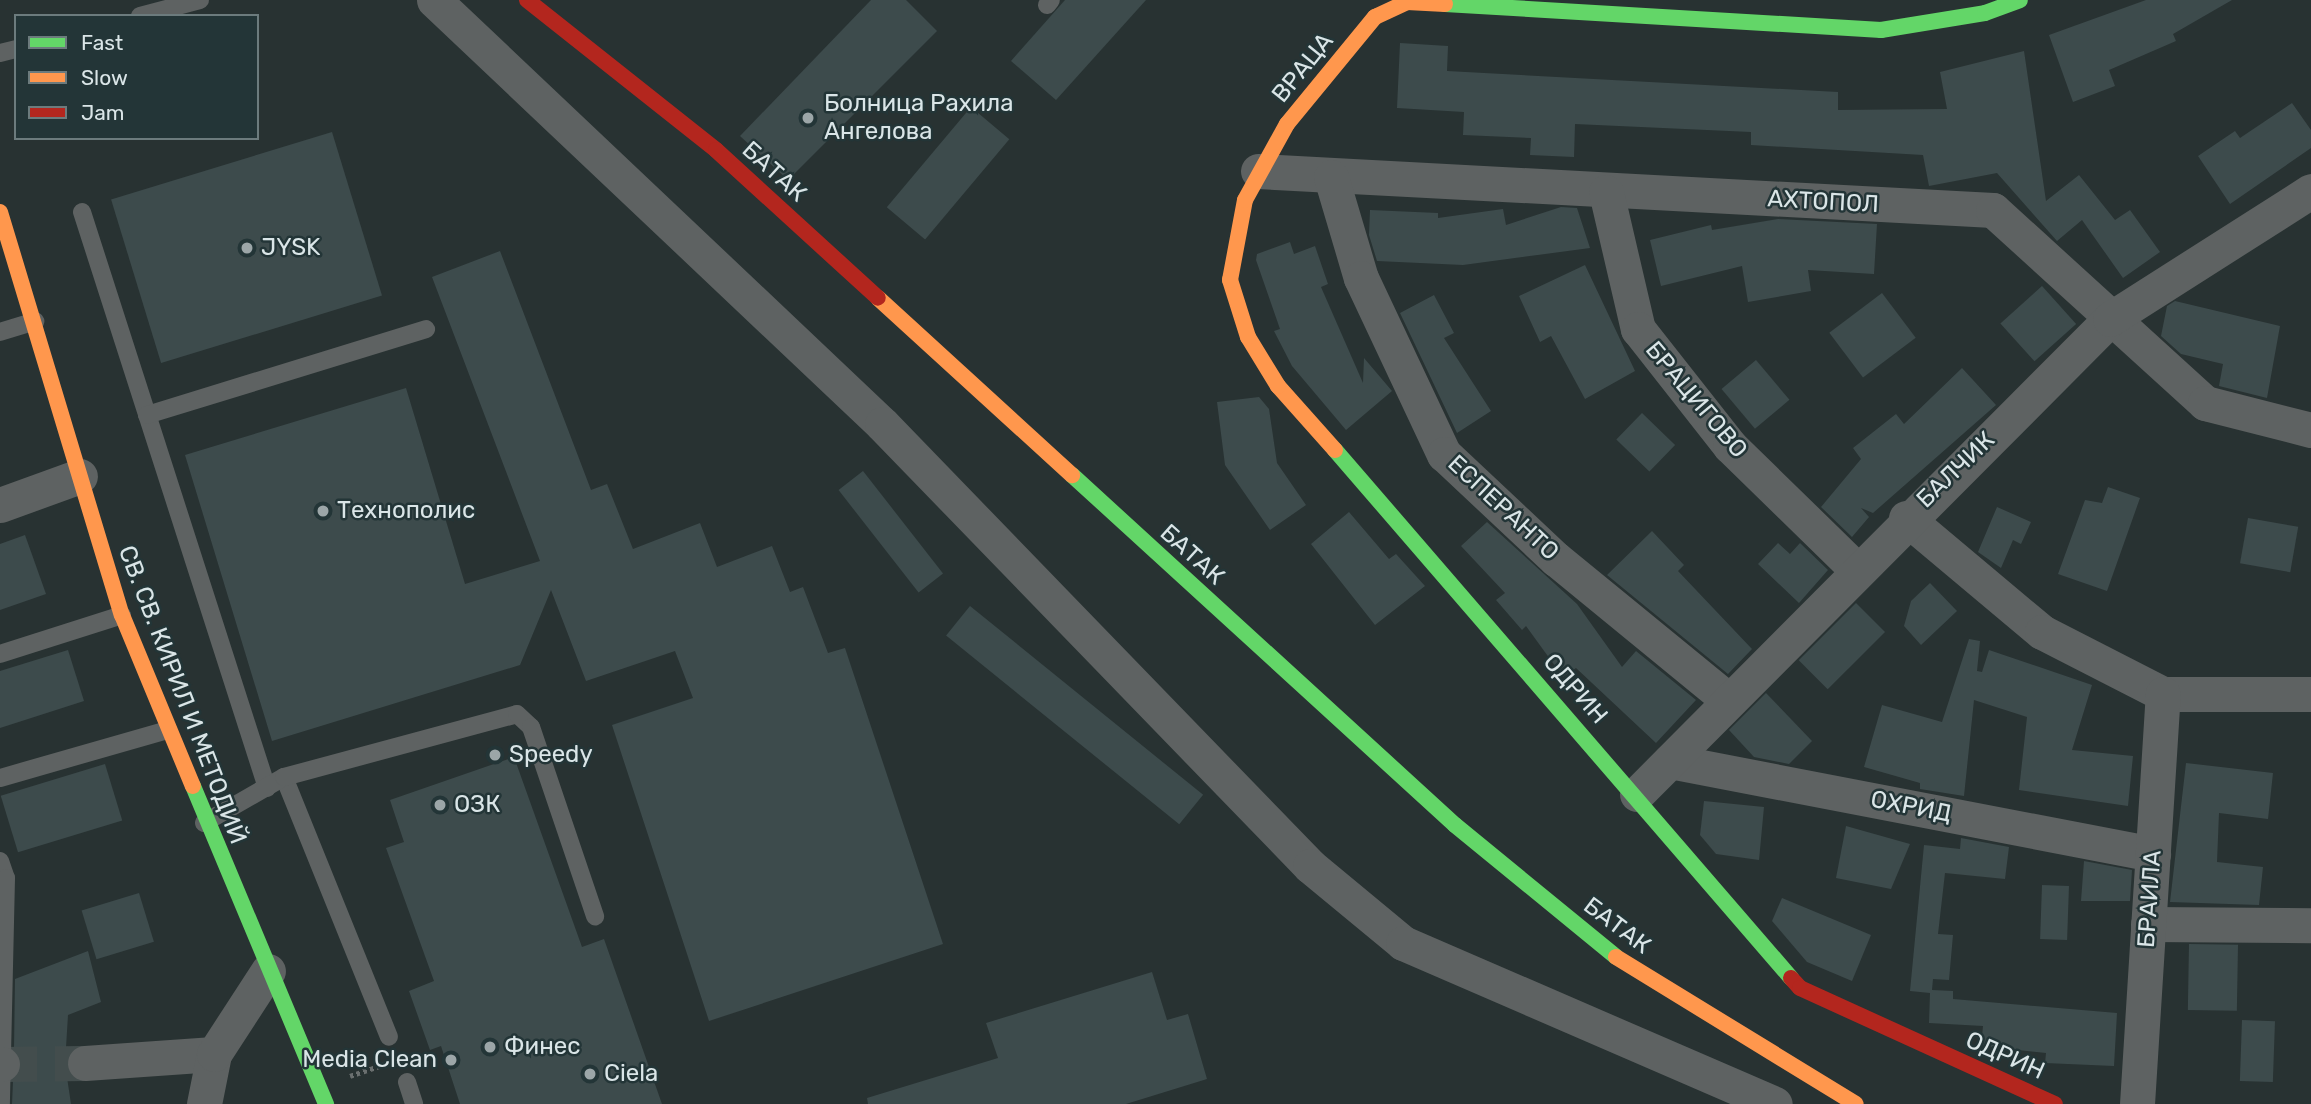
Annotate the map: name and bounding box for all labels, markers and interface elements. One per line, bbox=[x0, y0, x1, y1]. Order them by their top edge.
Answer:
legend bbox=[14, 14, 259, 140]
street label: ВРАЦА bbox=[1266, 27, 1340, 109]
text: Fast bbox=[81, 30, 123, 55]
text: Slow bbox=[81, 65, 128, 90]
place label: Болница Рахила Ангелова bbox=[824, 90, 1013, 146]
text: Jam bbox=[81, 100, 125, 125]
marker: Болница Рахила Ангелова bbox=[798, 108, 818, 128]
street label: БАТАК bbox=[736, 136, 812, 208]
street label: АХТОПОЛ bbox=[1767, 185, 1879, 219]
place label: JYSK bbox=[261, 234, 321, 262]
marker: JYSK bbox=[239, 240, 255, 256]
street label: БРАЦИГОВО bbox=[1639, 336, 1753, 464]
street label: БАЛЧИК bbox=[1911, 426, 2001, 514]
street label: ЕСПЕРАНТО bbox=[1442, 449, 1564, 567]
place label: Технополис bbox=[337, 497, 475, 525]
marker: Технополис bbox=[315, 503, 331, 519]
street label: БАТАК bbox=[1154, 519, 1230, 591]
street label: СВ. СВ. КИРИЛ И МЕТОДИЙ bbox=[112, 542, 252, 848]
street label: ОДРИН bbox=[1537, 648, 1613, 730]
place label: Speedy bbox=[509, 741, 593, 769]
marker: Speedy bbox=[487, 747, 503, 763]
street label: ОХРИД bbox=[1868, 785, 1954, 829]
place label: ОЗК bbox=[454, 791, 501, 819]
marker: ОЗК bbox=[432, 797, 448, 813]
street label: БРАИЛА bbox=[2132, 849, 2168, 949]
street label: БАТАК bbox=[1578, 891, 1656, 961]
street label: ОДРИН bbox=[1961, 1026, 2049, 1086]
place label: Финес bbox=[504, 1033, 580, 1061]
marker: Финес bbox=[482, 1039, 498, 1055]
place label: Media Clean bbox=[302, 1046, 437, 1074]
marker: Media Clean bbox=[443, 1052, 459, 1068]
place label: Ciela bbox=[604, 1060, 658, 1088]
marker: Ciela bbox=[582, 1066, 598, 1082]

